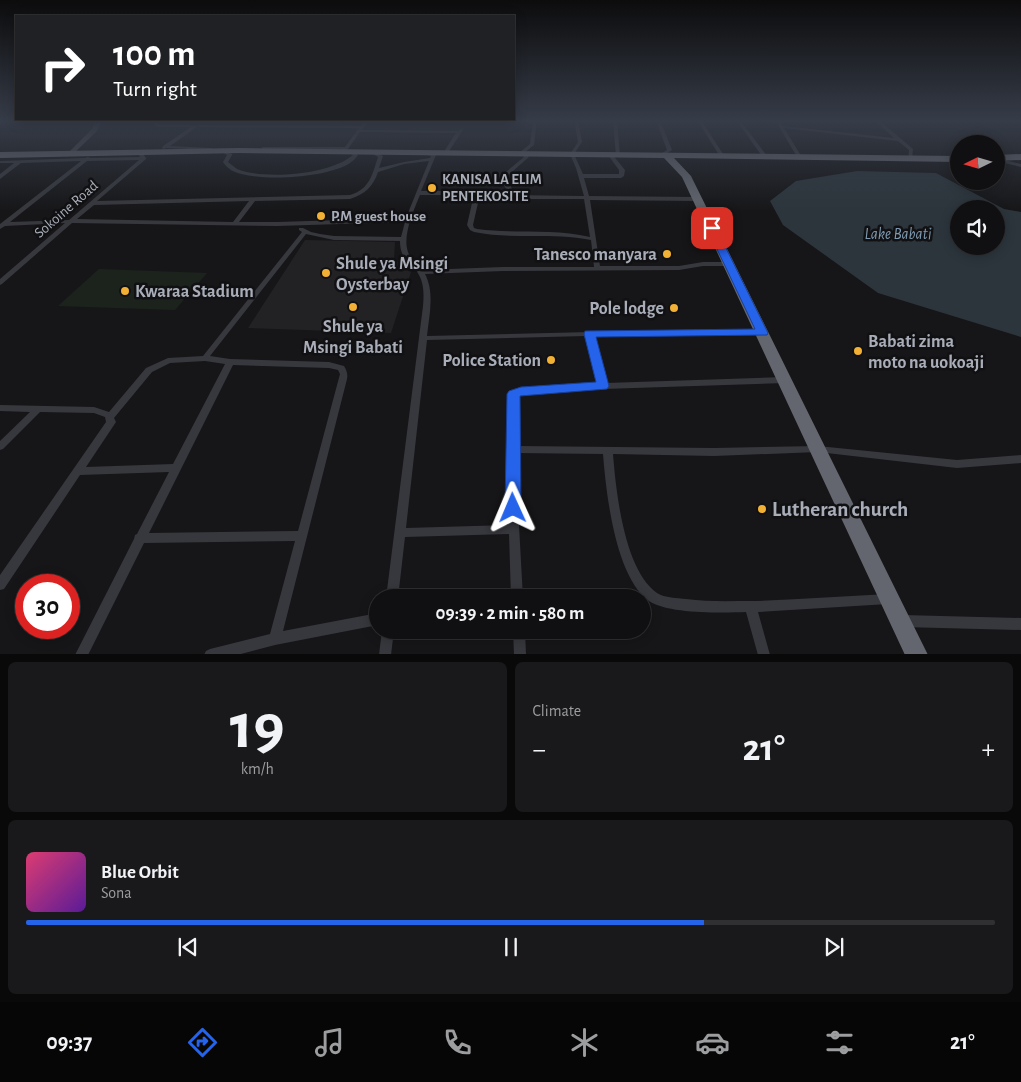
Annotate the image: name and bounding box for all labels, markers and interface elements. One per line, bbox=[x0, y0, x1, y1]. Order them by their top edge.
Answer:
icon: right bbox=[30, 35, 95, 100]
text: 100 m bbox=[113, 37, 196, 72]
text: Turn right bbox=[113, 78, 197, 100]
north arrow bbox=[950, 135, 1005, 190]
map controls bbox=[950, 135, 1005, 255]
place label: KANISA LA ELIM PENTEKOSITE bbox=[442, 172, 542, 204]
street label: Sokoine Road bbox=[32, 178, 101, 241]
marker: KANISA LA ELIM PENTEKOSITE bbox=[426, 182, 438, 194]
button: sound bbox=[950, 200, 1005, 255]
pin bbox=[691, 207, 733, 249]
place label: P.M guest house bbox=[331, 209, 426, 224]
marker: P.M guest house bbox=[315, 210, 327, 222]
icon: arrive bbox=[698, 214, 726, 242]
water label: Lake Babati bbox=[865, 226, 932, 242]
place label: Tanesco manyara bbox=[534, 246, 657, 264]
marker: Tanesco manyara bbox=[661, 248, 673, 260]
place label: Shule ya Msingi Oysterbay bbox=[336, 255, 448, 294]
marker: Shule ya Msingi Oysterbay bbox=[320, 267, 332, 279]
place label: Kwaraa Stadium bbox=[135, 283, 254, 301]
marker: Kwaraa Stadium bbox=[119, 285, 131, 297]
place label: Pole lodge bbox=[589, 300, 664, 318]
marker: Shule ya Msingi Babati bbox=[347, 301, 359, 313]
marker: Pole lodge bbox=[668, 302, 680, 314]
place label: Shule ya Msingi Babati bbox=[303, 318, 403, 357]
place label: Babati zima moto na uokoaji bbox=[868, 333, 984, 372]
marker: Babati zima moto na uokoaji bbox=[852, 345, 864, 357]
place label: Police Station bbox=[442, 352, 541, 370]
marker: Police Station bbox=[545, 354, 557, 366]
position arrow bbox=[486, 481, 538, 533]
place label: Lutheran church bbox=[772, 499, 908, 520]
marker: Lutheran church bbox=[756, 503, 768, 515]
speed limit sign: 30 bbox=[15, 574, 80, 639]
text: 09:39 · 2 min · 580 m bbox=[436, 604, 584, 623]
text: 19 bbox=[230, 695, 285, 760]
text: Climate bbox=[533, 703, 581, 719]
text: 21° bbox=[742, 730, 785, 768]
text: − bbox=[533, 736, 546, 764]
text: + bbox=[982, 736, 995, 764]
text: km/h bbox=[241, 761, 274, 777]
text: Blue Orbit bbox=[101, 863, 179, 882]
text: Sona bbox=[101, 885, 132, 901]
icon: previous bbox=[174, 933, 202, 961]
icon: pause bbox=[497, 933, 525, 961]
icon: next bbox=[820, 933, 848, 961]
icon: directions bbox=[185, 1025, 220, 1060]
icon: music bbox=[312, 1025, 347, 1060]
icon: phone bbox=[440, 1025, 475, 1060]
icon: climate bbox=[567, 1025, 602, 1060]
icon: car bbox=[695, 1025, 730, 1060]
icon: filters bbox=[822, 1025, 857, 1060]
text: 09:37 bbox=[46, 1031, 92, 1053]
text: 21° bbox=[950, 1031, 975, 1053]

